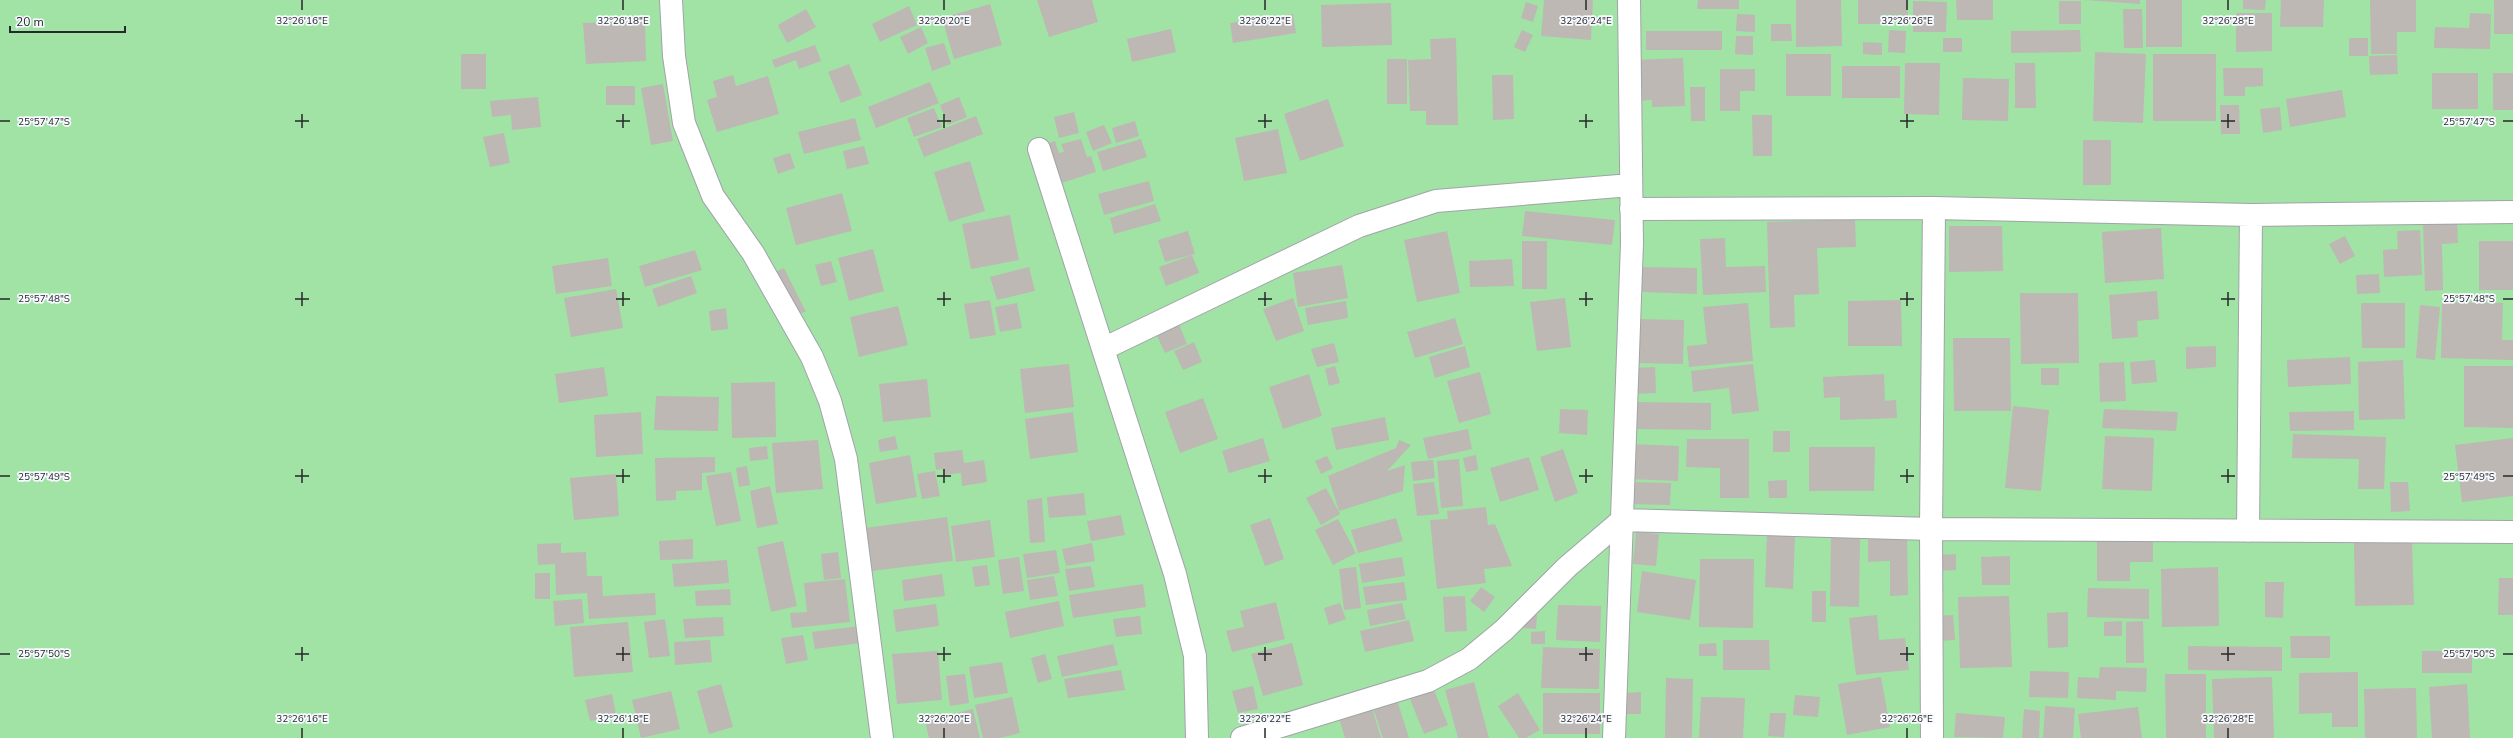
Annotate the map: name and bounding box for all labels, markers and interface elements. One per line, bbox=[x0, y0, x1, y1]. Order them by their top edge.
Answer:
scale bar bbox=[10, 8, 125, 34]
text: 20 m bbox=[16, 14, 44, 30]
text: 32°26'16"E bbox=[276, 14, 328, 28]
text: 32°26'18"E bbox=[597, 14, 649, 28]
text: 32°26'20"E bbox=[918, 14, 970, 28]
text: 32°26'22"E bbox=[1239, 14, 1291, 28]
text: 32°26'24"E bbox=[1560, 14, 1612, 28]
text: 32°26'26"E bbox=[1881, 14, 1933, 28]
text: 32°26'28"E bbox=[2202, 14, 2254, 28]
text: 25°57'47"S bbox=[18, 115, 70, 129]
text: 25°57'47"S bbox=[2443, 115, 2495, 129]
text: 25°57'48"S bbox=[18, 292, 70, 306]
text: 25°57'48"S bbox=[2443, 292, 2495, 306]
text: 25°57'49"S bbox=[18, 470, 70, 484]
text: 25°57'49"S bbox=[2443, 470, 2495, 484]
text: 25°57'50"S bbox=[18, 647, 70, 661]
text: 25°57'50"S bbox=[2443, 647, 2495, 661]
text: 32°26'16"E bbox=[276, 712, 328, 726]
text: 32°26'18"E bbox=[597, 712, 649, 726]
text: 32°26'20"E bbox=[918, 712, 970, 726]
text: 32°26'22"E bbox=[1239, 712, 1291, 726]
text: 32°26'24"E bbox=[1560, 712, 1612, 726]
text: 32°26'26"E bbox=[1881, 712, 1933, 726]
text: 32°26'28"E bbox=[2202, 712, 2254, 726]

